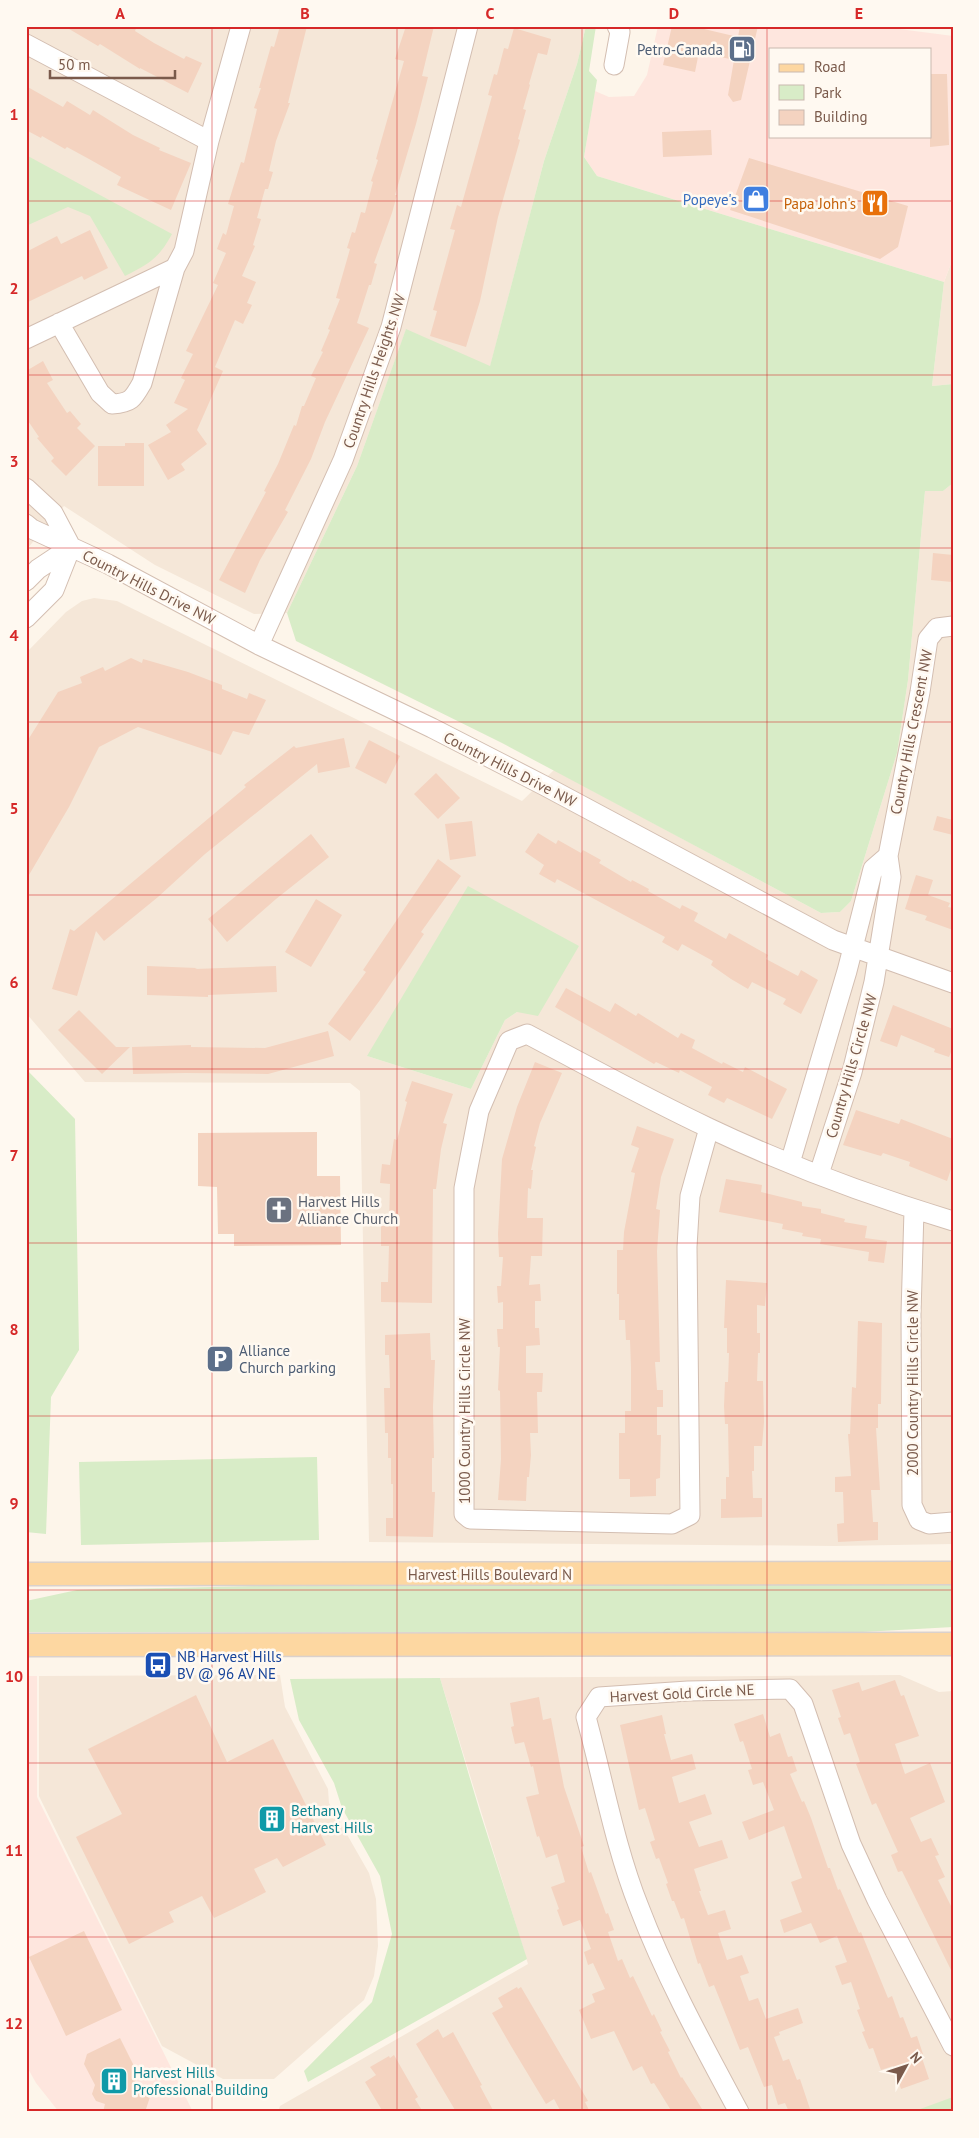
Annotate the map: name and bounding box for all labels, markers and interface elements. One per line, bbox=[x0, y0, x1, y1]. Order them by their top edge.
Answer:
text: A bbox=[115, 3, 125, 23]
text: B bbox=[300, 3, 310, 23]
text: C bbox=[486, 3, 495, 23]
text: D bbox=[669, 3, 679, 23]
text: E bbox=[855, 3, 863, 23]
fuel station icon: Petro-Canada bbox=[727, 34, 757, 64]
place label: Petro-Canada bbox=[637, 40, 723, 59]
scale bar bbox=[50, 48, 175, 80]
legend bbox=[769, 48, 932, 138]
text: 50 m bbox=[58, 55, 91, 74]
text: Road bbox=[814, 57, 846, 76]
text: Park bbox=[814, 83, 842, 102]
text: 1 bbox=[9, 104, 19, 124]
text: Building bbox=[814, 107, 868, 126]
shop icon: Popeye's bbox=[741, 184, 771, 214]
restaurant icon: Papa John's bbox=[860, 188, 890, 218]
place label: Popeye's bbox=[683, 190, 737, 209]
place label: Papa John's bbox=[784, 194, 856, 213]
text: 2 bbox=[9, 278, 19, 298]
street label: Country Hills Heights NW bbox=[339, 291, 410, 451]
text: 3 bbox=[9, 451, 19, 471]
street label: Country Hills Drive NW bbox=[79, 545, 219, 629]
text: 4 bbox=[9, 625, 19, 645]
street label: Country Hills Crescent NW bbox=[886, 647, 936, 816]
street label: Country Hills Drive NW bbox=[440, 727, 580, 811]
text: 5 bbox=[9, 798, 19, 818]
text: 6 bbox=[9, 972, 19, 992]
street label: Country Hills Circle NW bbox=[821, 991, 881, 1140]
text: 7 bbox=[9, 1145, 19, 1165]
place label: Harvest Hills Alliance Church bbox=[298, 1192, 398, 1228]
church icon: Harvest Hills Alliance Church bbox=[264, 1195, 294, 1225]
street label: 2000 Country Hills Circle NW bbox=[903, 1289, 922, 1476]
street label: 1000 Country Hills Circle NW bbox=[455, 1317, 474, 1504]
text: 8 bbox=[9, 1319, 19, 1339]
place label: Alliance Church parking bbox=[239, 1341, 336, 1377]
parking icon: Alliance Church parking bbox=[205, 1344, 235, 1374]
text: 9 bbox=[9, 1493, 19, 1513]
street label: Harvest Hills Boulevard N bbox=[408, 1565, 572, 1584]
place label: NB Harvest Hills BV @ 96 AV NE bbox=[177, 1647, 282, 1683]
bus stop icon: NB Harvest Hills BV @ 96 AV NE bbox=[143, 1650, 173, 1680]
text: 10 bbox=[5, 1666, 23, 1686]
street label: Harvest Gold Circle NE bbox=[609, 1680, 755, 1706]
place label: Bethany Harvest Hills bbox=[291, 1801, 373, 1837]
building icon: Bethany Harvest Hills bbox=[257, 1804, 287, 1834]
text: 11 bbox=[5, 1840, 23, 1860]
text: 12 bbox=[5, 2013, 23, 2033]
north arrow bbox=[882, 2040, 932, 2090]
text: N bbox=[906, 2048, 926, 2067]
place label: Harvest Hills Professional Building bbox=[133, 2063, 268, 2099]
building icon: Harvest Hills Professional Building bbox=[99, 2066, 129, 2096]

